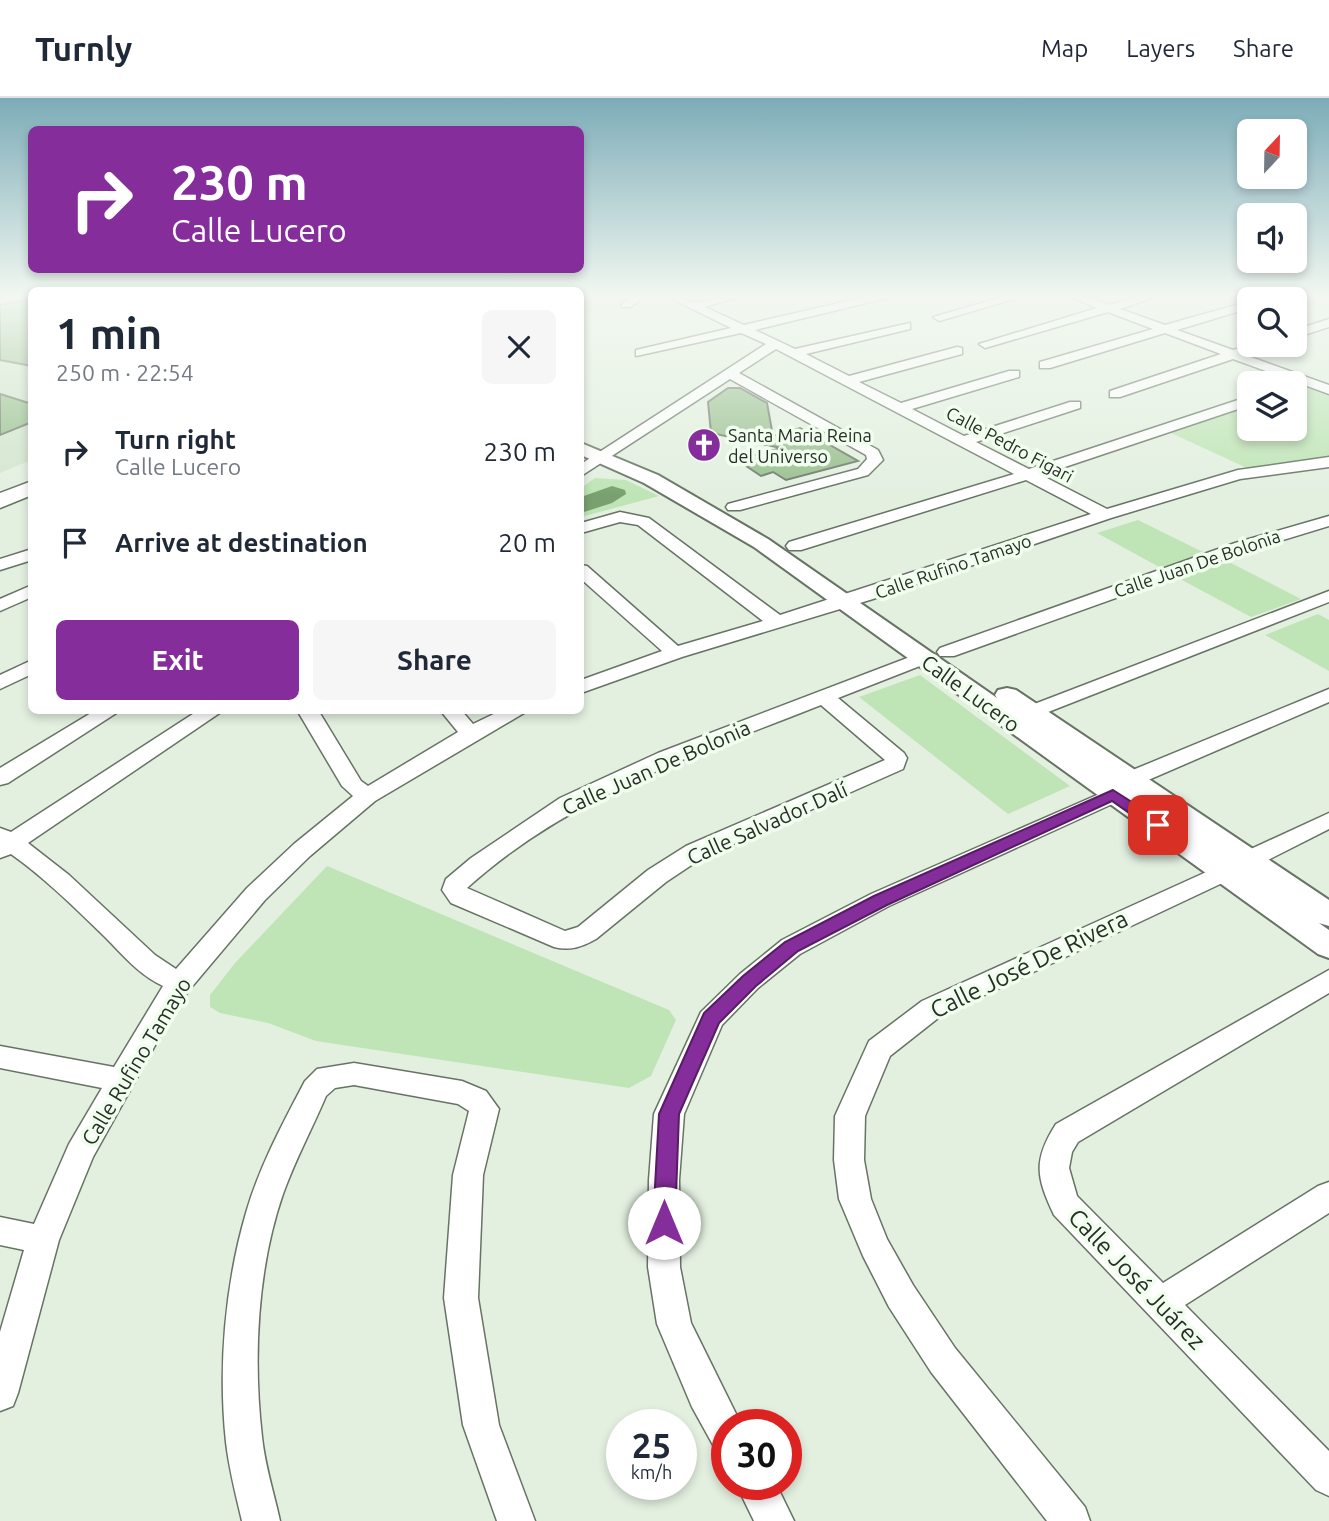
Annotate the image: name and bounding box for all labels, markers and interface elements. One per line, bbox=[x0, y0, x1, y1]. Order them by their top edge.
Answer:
text: Turnly bbox=[35, 30, 132, 67]
text: Map bbox=[1041, 35, 1088, 62]
text: Layers bbox=[1126, 35, 1195, 62]
text: Share bbox=[1233, 35, 1294, 62]
north arrow bbox=[1237, 119, 1307, 189]
map controls bbox=[1237, 119, 1307, 441]
icon: right bbox=[56, 154, 147, 245]
text: 230 m bbox=[171, 154, 308, 209]
button: sound bbox=[1237, 203, 1307, 273]
text: Calle Lucero bbox=[171, 212, 347, 248]
button: search bbox=[1237, 287, 1307, 357]
text: 1 min bbox=[56, 310, 162, 357]
button: close bbox=[482, 310, 556, 384]
text: 250 m · 22:54 bbox=[56, 360, 194, 385]
button: layers bbox=[1237, 371, 1307, 441]
street label: Calle Pedro Figari bbox=[943, 402, 1077, 486]
text: Turn right bbox=[115, 425, 236, 454]
place label: Santa Maria Reina del Universo bbox=[728, 425, 872, 466]
church icon: Santa Maria Reina del Universo bbox=[685, 426, 723, 464]
icon: right bbox=[56, 433, 94, 471]
text: 230 m bbox=[484, 437, 556, 466]
text: Calle Lucero bbox=[115, 454, 241, 479]
icon: arrive bbox=[56, 524, 94, 562]
street label: Calle Juan De Bolonia bbox=[1111, 525, 1283, 601]
text: Arrive at destination bbox=[115, 528, 368, 557]
text: 20 m bbox=[498, 528, 556, 557]
street label: Calle Rufino Tamayo bbox=[872, 530, 1034, 602]
button: Exit bbox=[56, 620, 299, 700]
button: Share bbox=[313, 620, 556, 700]
street label: Calle Lucero bbox=[917, 649, 1025, 737]
street label: Calle Juan De Bolonia bbox=[558, 715, 754, 819]
street label: Calle Salvador Dalí bbox=[683, 776, 852, 869]
pin bbox=[1128, 795, 1188, 855]
icon: arrive bbox=[1139, 806, 1177, 844]
street label: Calle José De Rivera bbox=[926, 904, 1132, 1024]
street label: Calle Rufino Tamayo bbox=[76, 973, 196, 1149]
position arrow bbox=[627, 1186, 701, 1260]
street label: Calle José Juárez bbox=[1063, 1203, 1211, 1355]
speed limit sign: 30 bbox=[711, 1409, 802, 1500]
text: 25 bbox=[632, 1425, 671, 1465]
text: km/h bbox=[631, 1462, 672, 1482]

